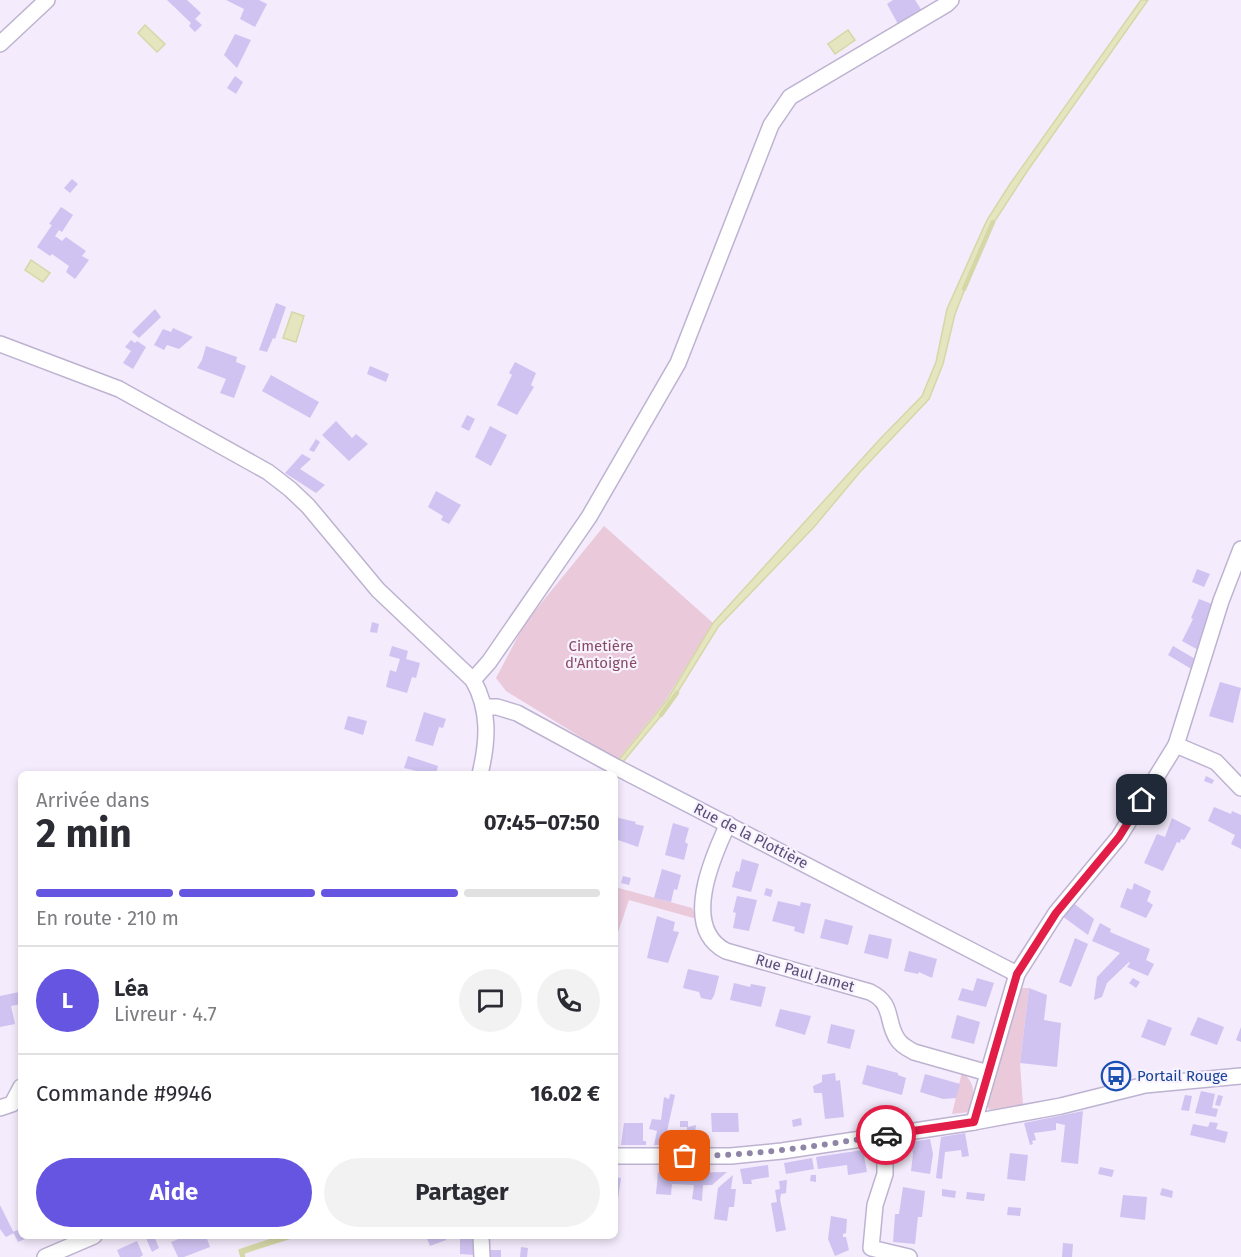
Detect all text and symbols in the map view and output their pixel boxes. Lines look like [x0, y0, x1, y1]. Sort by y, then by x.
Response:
park label: Cimetière d'Antoigné [565, 637, 637, 672]
pin [1116, 774, 1167, 825]
icon: home [1125, 783, 1158, 816]
text: Arrivée dans [36, 788, 149, 812]
street label: Rue de la Plottière [691, 799, 811, 873]
text: 07:45–07:50 [484, 809, 600, 836]
text: 2 min [36, 811, 132, 857]
text: En route · 210 m [36, 906, 179, 930]
street label: Rue Paul Jamet [753, 950, 857, 996]
button: chat [459, 969, 522, 1032]
button: phone [537, 969, 600, 1032]
text: Léa [114, 975, 149, 1002]
text: L [62, 987, 73, 1014]
text: Livreur · 4.7 [114, 1002, 217, 1026]
bus stop icon: Portail Rouge [1100, 1060, 1132, 1092]
place label: Portail Rouge [1137, 1067, 1228, 1085]
text: Commande #9946 [36, 1080, 212, 1107]
text: 16.02 € [530, 1080, 600, 1107]
courier [856, 1105, 916, 1165]
icon: car [870, 1119, 903, 1152]
pin [659, 1130, 710, 1181]
icon: bag [668, 1139, 701, 1172]
button: Aide [36, 1158, 312, 1227]
button: Partager [324, 1158, 600, 1227]

